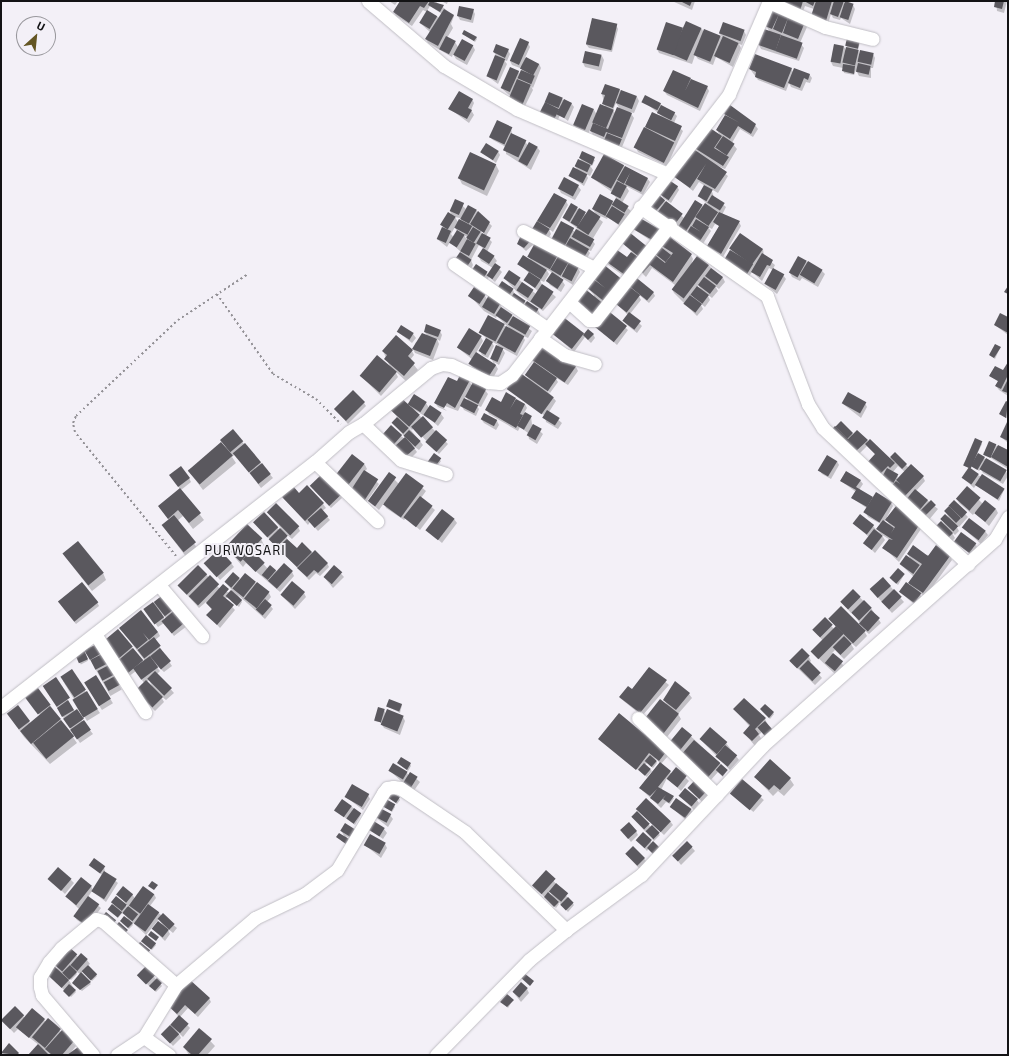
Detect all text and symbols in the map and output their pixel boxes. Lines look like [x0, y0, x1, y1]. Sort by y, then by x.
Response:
north arrow [16, 16, 56, 56]
text: U [35, 18, 48, 33]
district label: PURWOSARI [204, 542, 286, 558]

